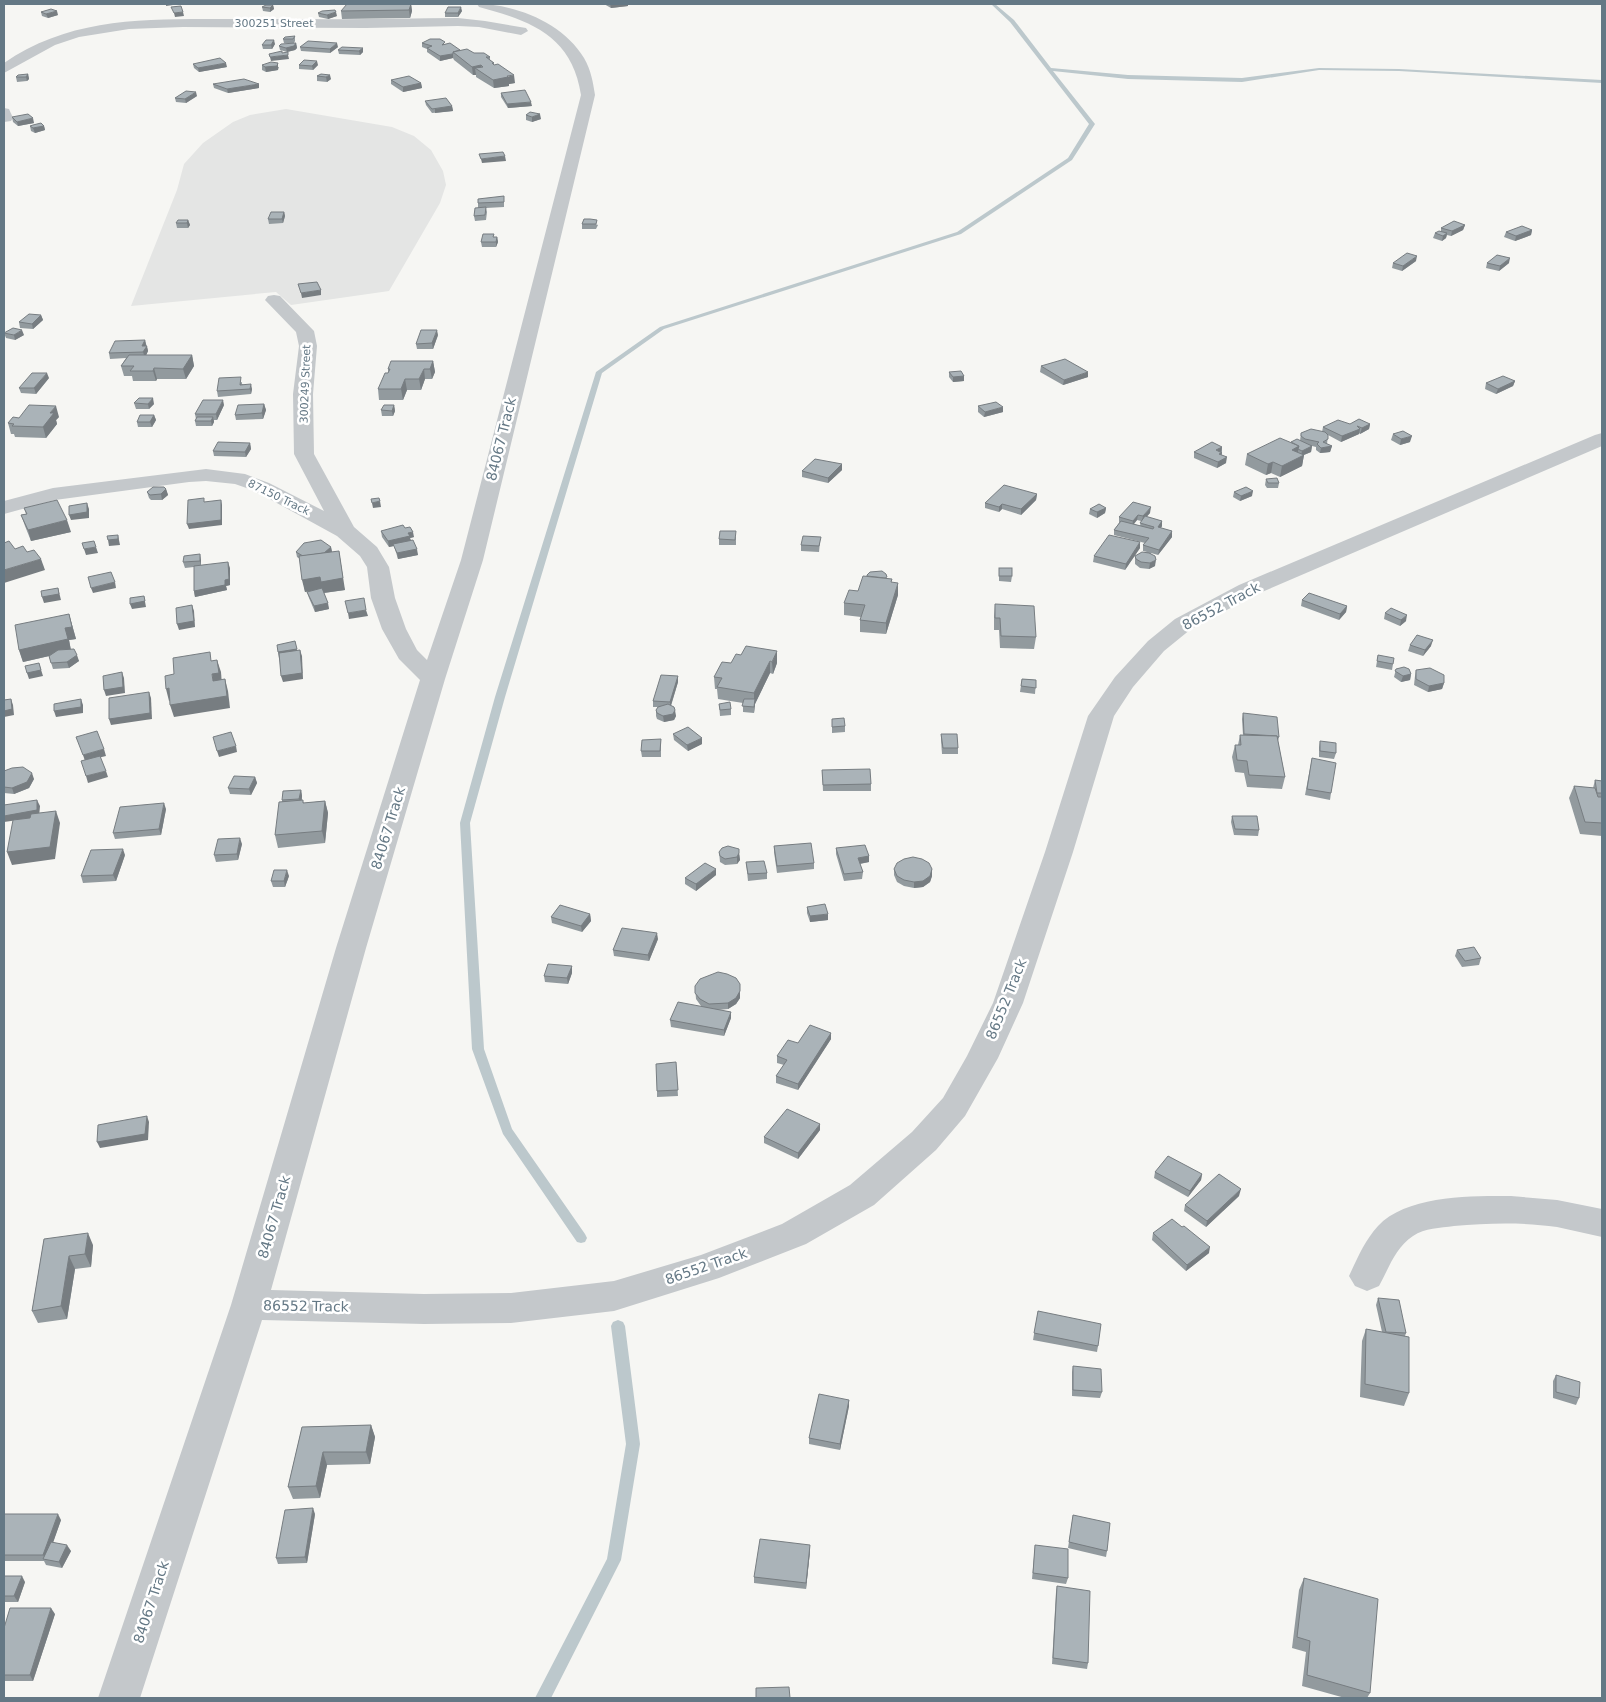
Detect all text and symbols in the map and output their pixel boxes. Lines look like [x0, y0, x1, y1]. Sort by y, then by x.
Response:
street label: 300251 Street [235, 17, 314, 30]
street label: 300249 Street [298, 344, 313, 424]
street label: 84067 Track [483, 395, 519, 482]
street label: 87150 Track [246, 477, 312, 518]
street label: 86552 Track [1179, 578, 1263, 633]
street label: 84067 Track [368, 784, 408, 871]
street label: 86552 Track [983, 955, 1030, 1042]
street label: 84067 Track [255, 1173, 294, 1260]
street label: 86552 Track [663, 1244, 750, 1288]
street label: 86552 Track [263, 1297, 350, 1315]
street label: 84067 Track [130, 1558, 172, 1645]

